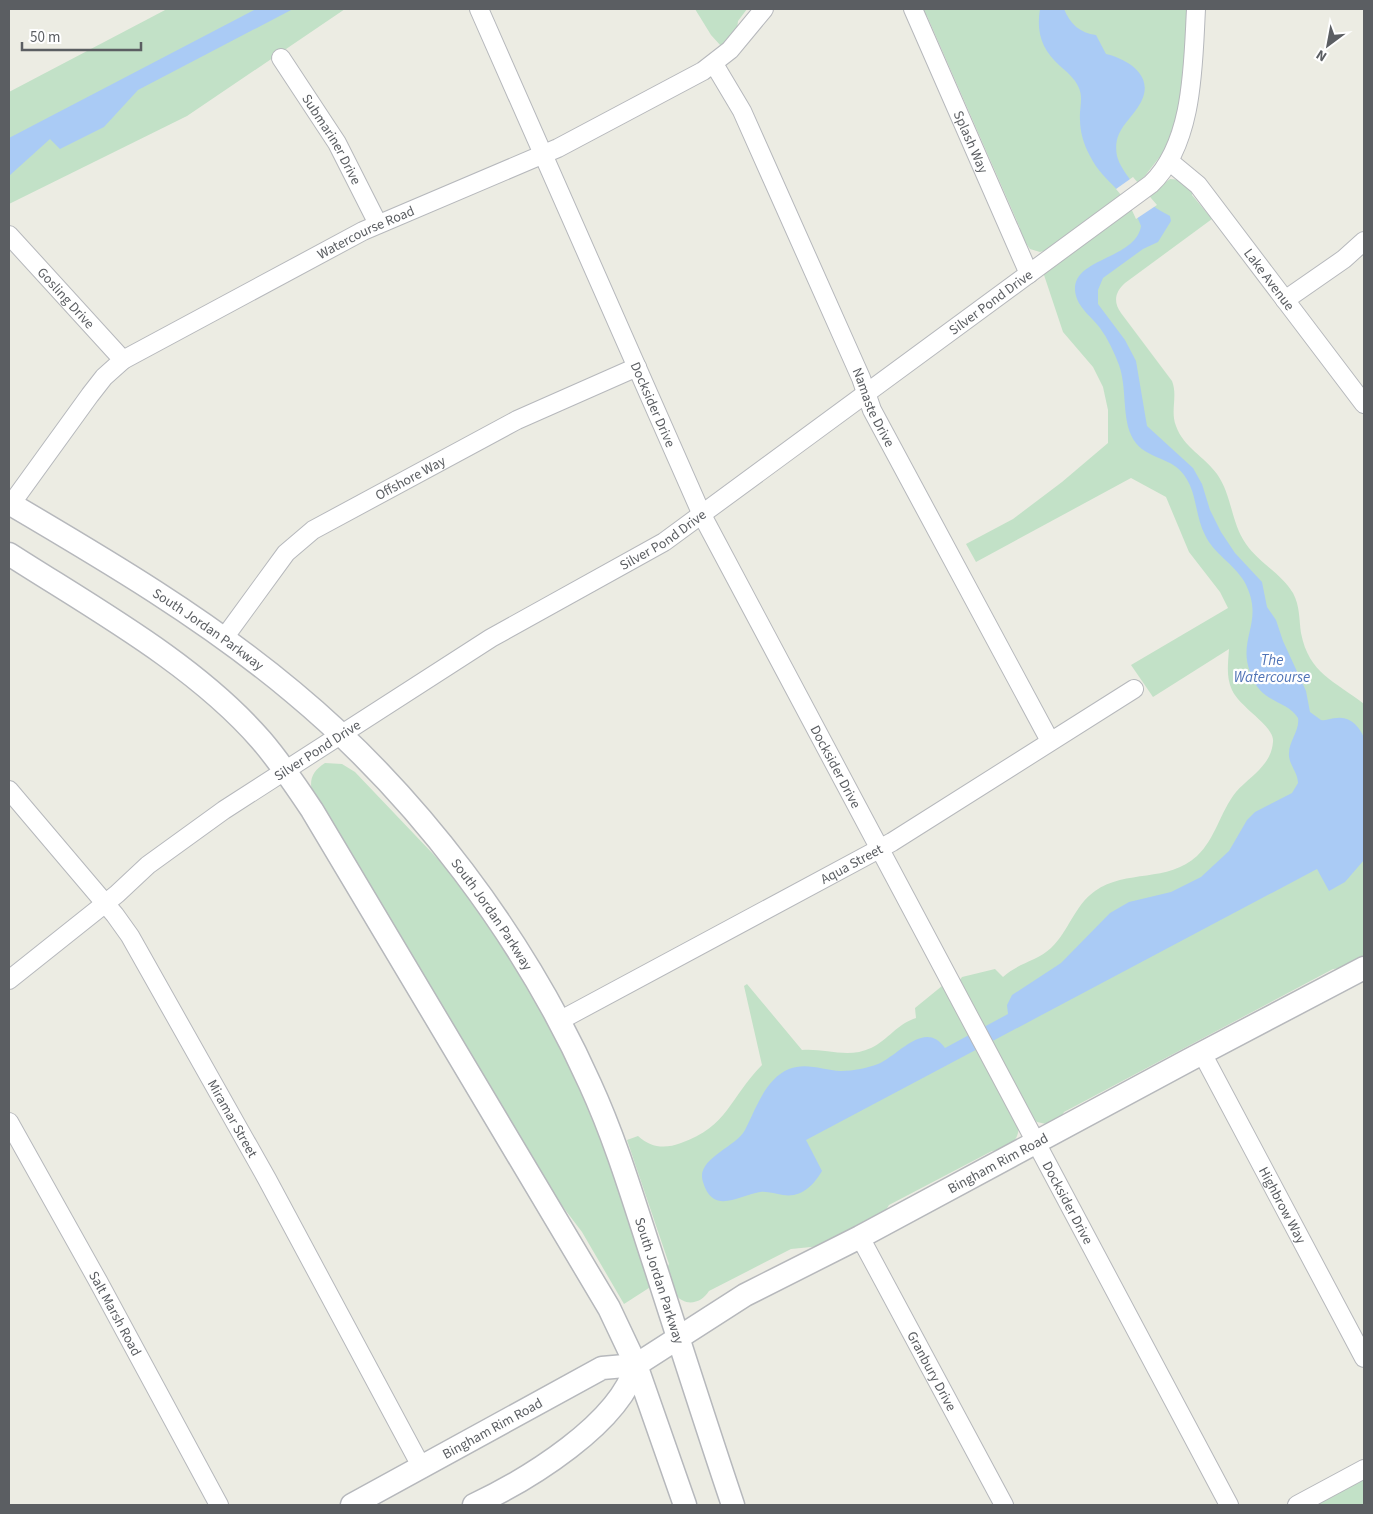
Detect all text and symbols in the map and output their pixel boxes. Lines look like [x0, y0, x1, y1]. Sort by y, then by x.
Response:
scale bar [22, 20, 141, 52]
north arrow [1303, 20, 1353, 70]
text: 50 m [30, 27, 60, 48]
text: N [1312, 44, 1331, 66]
street label: Submariner Drive [296, 90, 366, 189]
street label: Splash Way [948, 108, 993, 177]
street label: Watercourse Road [314, 201, 418, 265]
street label: Lake Avenue [1239, 245, 1299, 315]
street label: Gosling Drive [32, 263, 99, 334]
street label: Silver Pond Drive [945, 265, 1037, 340]
street label: Docksider Drive [625, 359, 680, 451]
street label: Namaste Drive [847, 365, 899, 451]
street label: Offshore Way [372, 451, 450, 506]
street label: Silver Pond Drive [616, 505, 711, 576]
street label: South Jordan Parkway [148, 584, 268, 676]
water label: The Watercourse [1234, 650, 1310, 688]
street label: Silver Pond Drive [270, 716, 365, 786]
street label: Docksider Drive [805, 722, 865, 812]
street label: Aqua Street [817, 840, 887, 890]
street label: South Jordan Parkway [446, 855, 537, 975]
street label: Miramar Street [202, 1076, 262, 1162]
street label: Bingham Rim Road [944, 1129, 1052, 1199]
street label: Docksider Drive [1037, 1158, 1098, 1248]
street label: Highbrow Way [1253, 1163, 1311, 1248]
street label: South Jordan Parkway [629, 1215, 689, 1347]
street label: Salt Marsh Road [83, 1268, 146, 1360]
street label: Granbury Drive [901, 1328, 961, 1415]
street label: Bingham Rim Road [439, 1393, 546, 1465]

